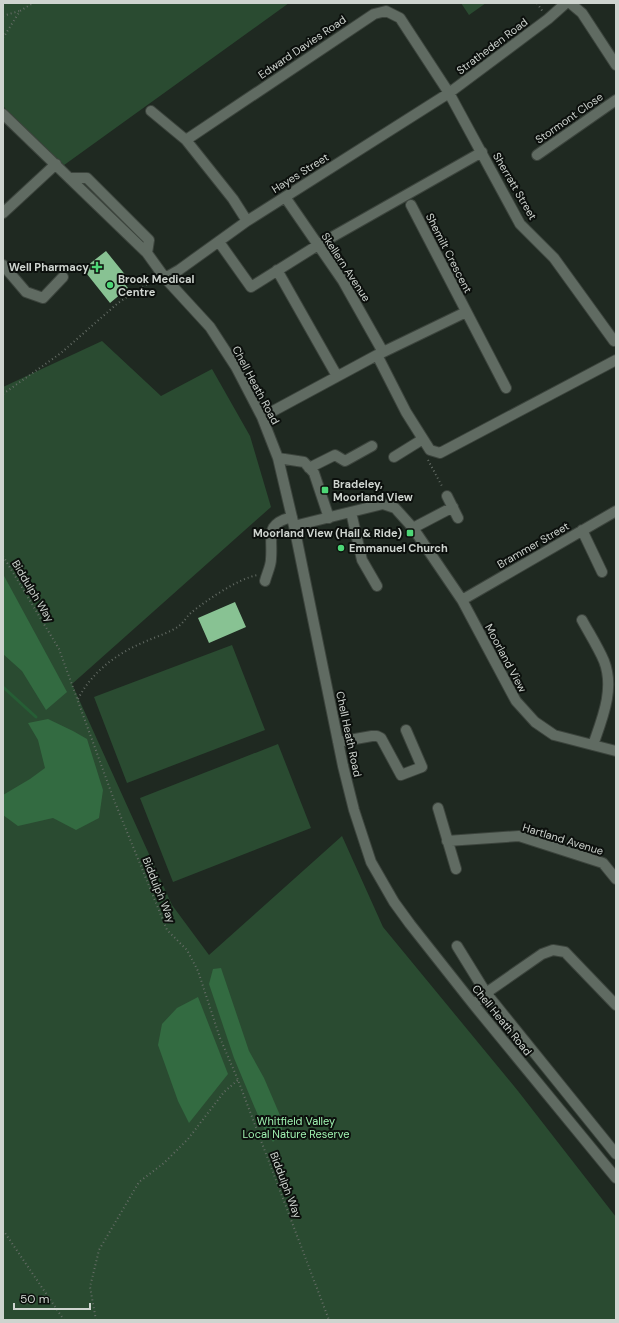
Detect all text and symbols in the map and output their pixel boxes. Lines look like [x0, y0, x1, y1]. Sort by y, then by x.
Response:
street label: Edward Davies Road [255, 12, 349, 82]
street label: Stratheden Road [454, 15, 530, 77]
street label: Stormont Close [532, 89, 606, 147]
street label: Hayes Street [269, 150, 331, 196]
street label: Sherratt Street [490, 150, 540, 222]
street label: Shemilt Crescent [423, 211, 475, 295]
street label: Skellern Avenue [318, 230, 374, 304]
place label: Well Pharmacy [9, 260, 89, 274]
marker: Well Pharmacy [92, 262, 102, 272]
place label: Brook Medical Centre [118, 272, 195, 299]
marker: Brook Medical Centre [105, 280, 115, 290]
street label: Chell Heath Road [229, 343, 283, 427]
place label: Bradeley, Moorland View [333, 477, 413, 504]
marker: Bradeley, Moorland View [320, 485, 330, 495]
street label: Brammer Street [495, 519, 571, 571]
place label: Moorland View (Hail & Ride) [253, 526, 402, 540]
marker: Moorland View (Hail & Ride) [405, 528, 415, 538]
place label: Emmanuel Church [349, 541, 448, 555]
marker: Emmanuel Church [336, 543, 346, 553]
street label: Biddulph Way [9, 557, 57, 625]
street label: Moorland View [482, 621, 530, 695]
street label: Chell Heath Road [333, 690, 365, 778]
street label: Hartland Avenue [521, 820, 605, 858]
street label: Biddulph Way [139, 855, 179, 925]
street label: Chell Heath Road [469, 982, 535, 1058]
park label: Whitfield Valley Local Nature Reserve [243, 1114, 349, 1141]
street label: Biddulph Way [267, 1150, 305, 1220]
scale bar [14, 1285, 90, 1311]
text: 50 m [20, 1291, 49, 1307]

